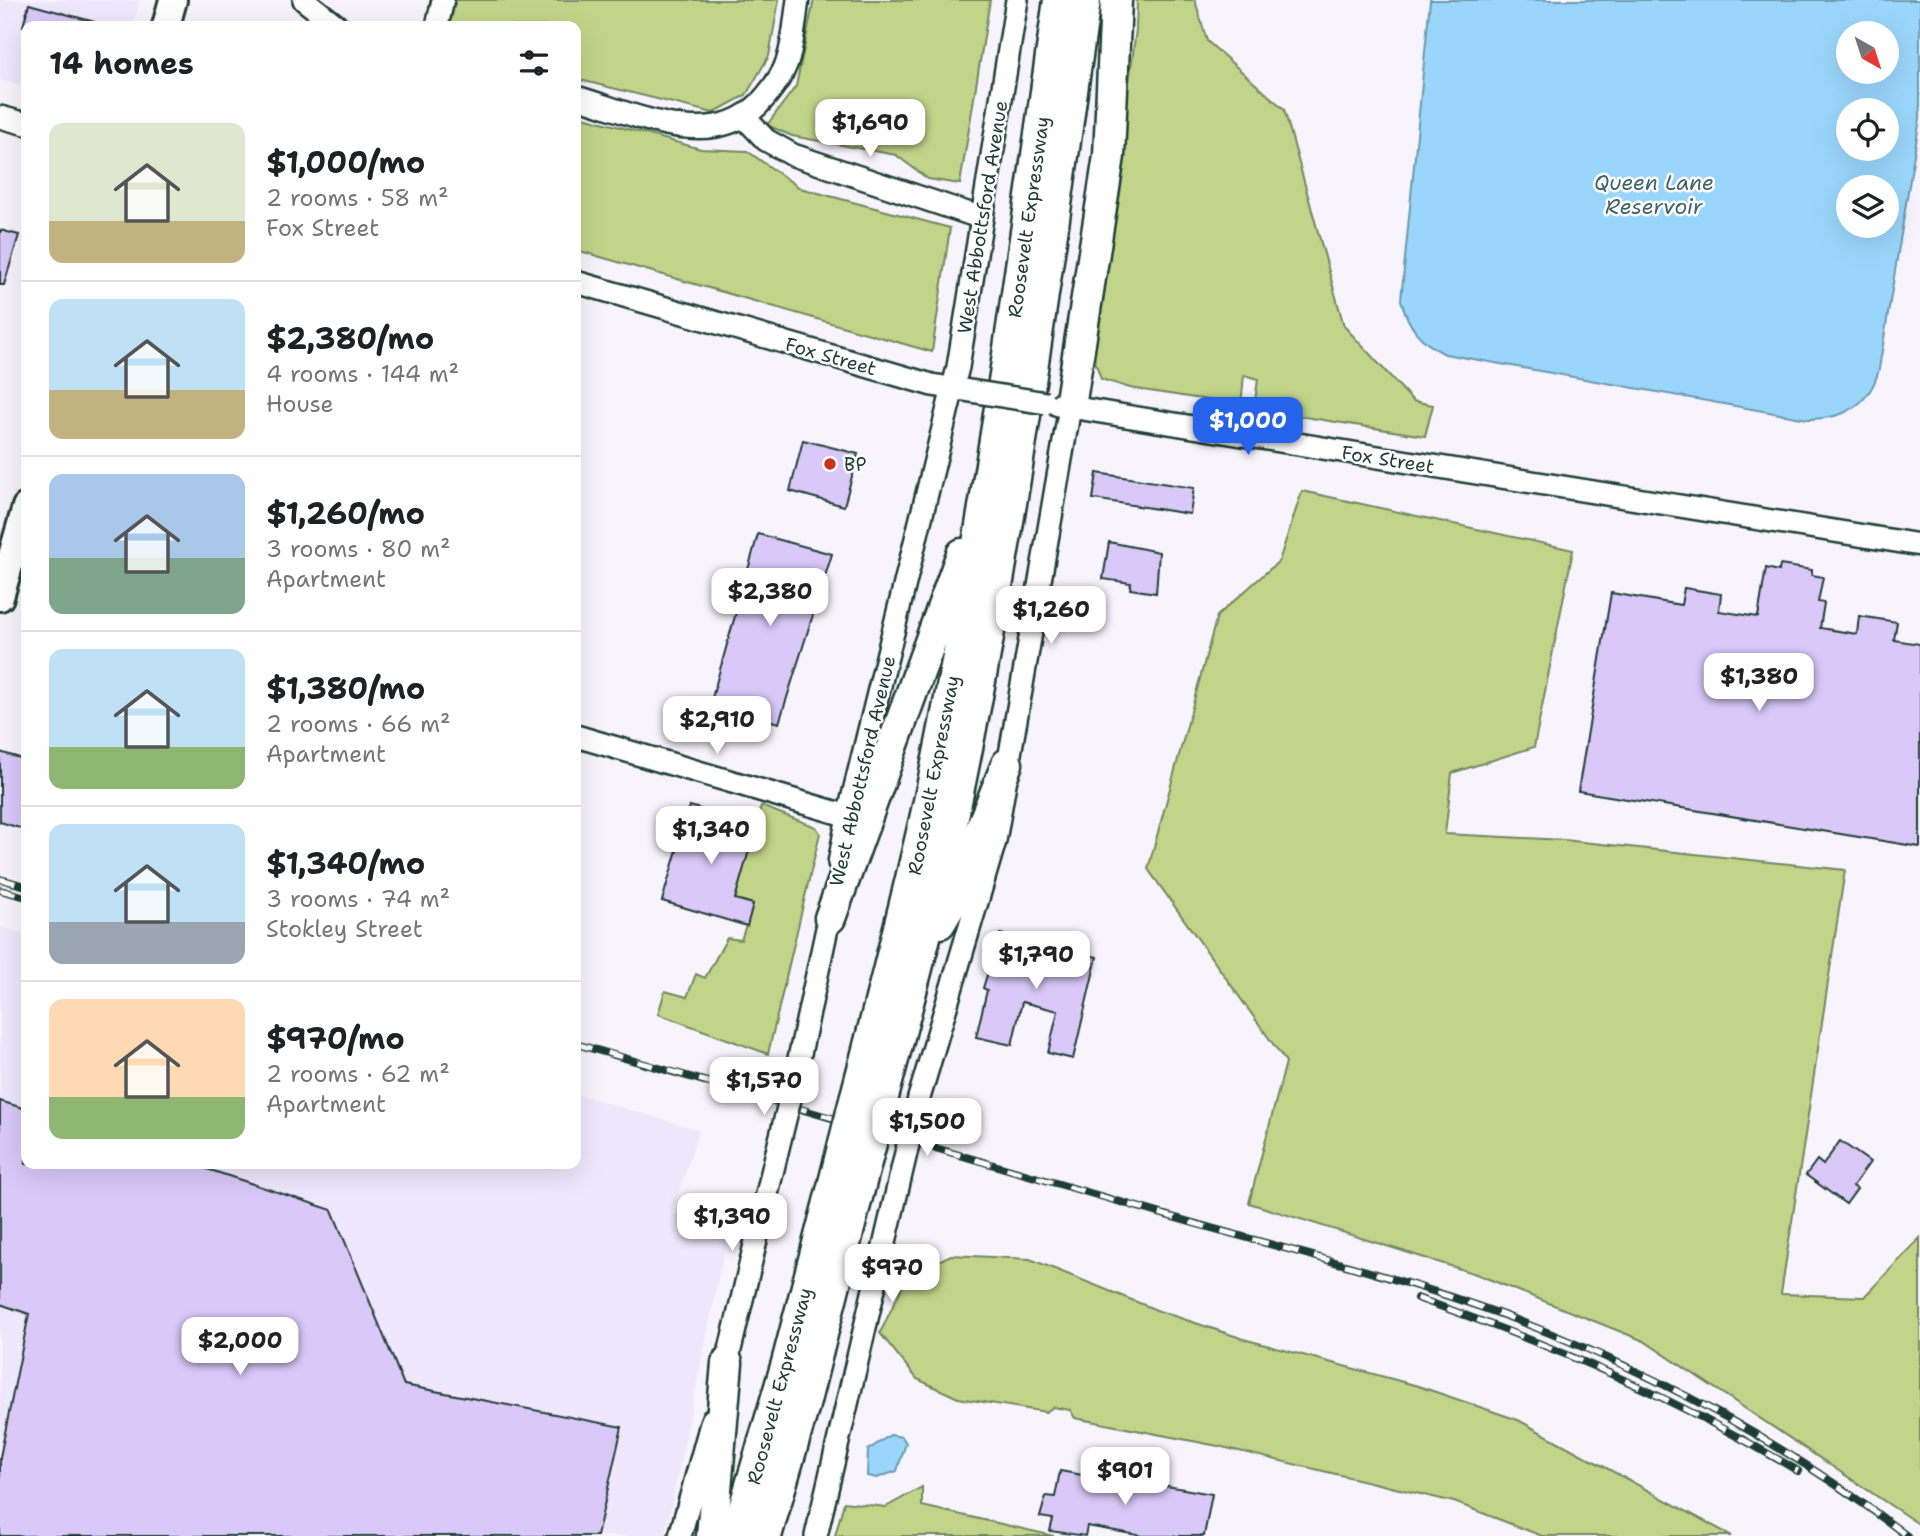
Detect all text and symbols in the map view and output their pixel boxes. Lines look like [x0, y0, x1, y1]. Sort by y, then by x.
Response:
north arrow [1836, 21, 1899, 84]
map controls [1836, 21, 1899, 238]
text: 14 homes [49, 43, 194, 84]
icon: filters [515, 44, 553, 82]
button: locate [1836, 98, 1899, 161]
street label: West Abbottsford Avenue [952, 99, 1013, 336]
pin: $1,690 [813, 100, 927, 159]
text: $1,690 [831, 107, 909, 137]
street label: Roosevelt Expressway [1002, 115, 1055, 319]
text: $1,000/mo [266, 142, 425, 183]
icon: home [105, 151, 189, 235]
water label: Queen Lane Reservoir [1594, 169, 1714, 221]
button: layers [1836, 175, 1899, 238]
text: 2 rooms · 58 m² [266, 183, 449, 213]
text: Fox Street [266, 213, 379, 243]
text: $2,380/mo [266, 318, 434, 359]
icon: home [105, 327, 189, 411]
street label: Fox Street [782, 332, 879, 381]
text: 4 rooms · 144 m² [266, 359, 459, 389]
text: House [266, 389, 334, 419]
pin: $1,000 [1191, 398, 1305, 457]
text: $1,000 [1209, 405, 1287, 435]
street label: Fox Street [1340, 440, 1436, 479]
place label: BP [844, 452, 867, 477]
marker: BP [822, 456, 838, 472]
text: $1,260/mo [266, 493, 425, 534]
icon: home [105, 502, 189, 586]
text: 3 rooms · 80 m² [266, 534, 451, 564]
text: Apartment [266, 564, 386, 594]
pin: $2,380 [713, 568, 827, 628]
text: $2,380 [727, 576, 813, 606]
pin: $1,260 [994, 586, 1108, 646]
text: $1,260 [1012, 594, 1090, 624]
street label: West Abbottsford Avenue [824, 653, 901, 889]
pin: $1,380 [1702, 654, 1816, 713]
text: $1,380 [1720, 661, 1798, 691]
text: $1,380/mo [266, 668, 425, 709]
street label: Roosevelt Expressway [902, 673, 965, 877]
icon: home [105, 677, 189, 761]
pin: $2,910 [660, 696, 774, 756]
text: $2,910 [679, 704, 755, 734]
text: 2 rooms · 66 m² [266, 709, 451, 739]
text: Apartment [266, 739, 386, 769]
pin: $1,340 [654, 806, 768, 866]
text: $1,340 [672, 814, 750, 844]
text: $1,340/mo [266, 843, 425, 884]
icon: home [105, 852, 189, 936]
text: 3 rooms · 74 m² [266, 884, 450, 914]
text: Stokley Street [266, 914, 423, 944]
pin: $1,790 [979, 932, 1093, 991]
text: $1,790 [998, 939, 1074, 969]
text: $970/mo [266, 1018, 405, 1059]
icon: home [105, 1027, 189, 1111]
pin: $1,570 [707, 1058, 821, 1117]
text: 2 rooms · 62 m² [266, 1059, 450, 1089]
text: $1,570 [726, 1065, 802, 1095]
text: Apartment [266, 1089, 386, 1119]
pin: $1,500 [870, 1098, 984, 1158]
text: $1,500 [888, 1106, 966, 1136]
pin: $1,390 [675, 1194, 789, 1253]
text: $1,390 [693, 1201, 771, 1231]
pin: $970 [851, 1244, 933, 1304]
text: $970 [861, 1252, 923, 1282]
street label: Roosevelt Expressway [741, 1285, 818, 1487]
pin: $2,000 [183, 1318, 297, 1377]
text: $2,000 [197, 1325, 283, 1355]
pin: $901 [1084, 1448, 1166, 1507]
text: $901 [1097, 1455, 1153, 1485]

